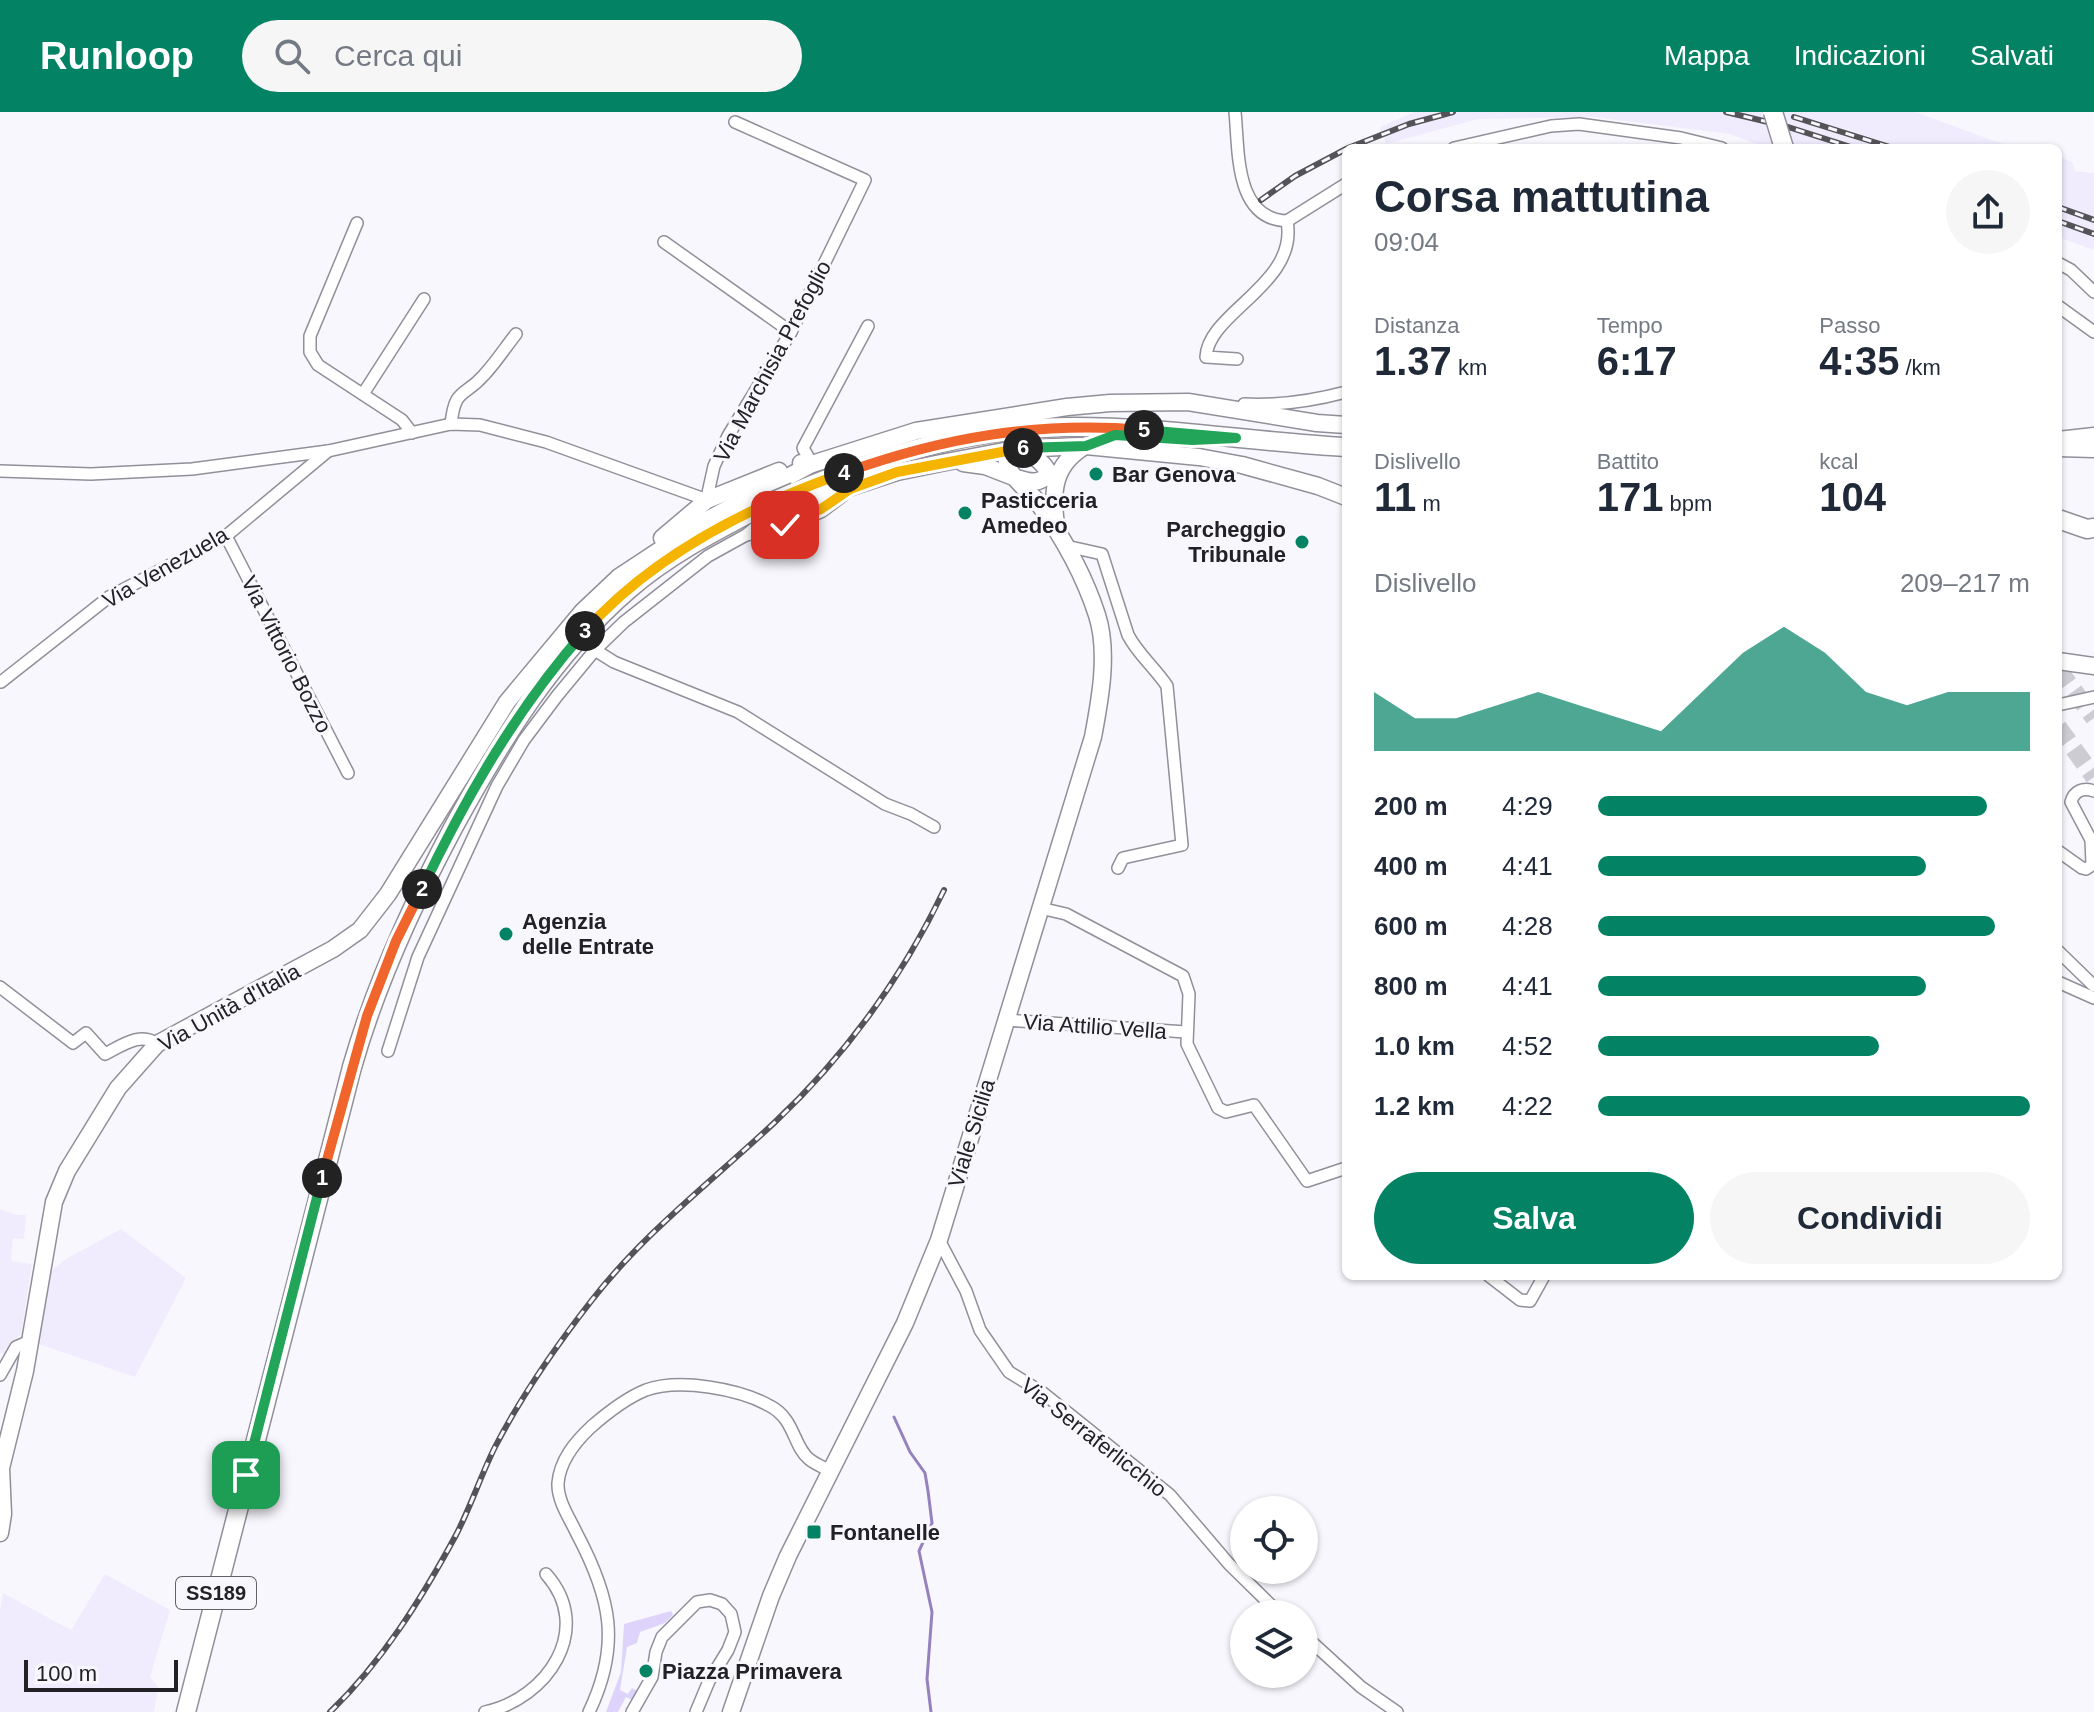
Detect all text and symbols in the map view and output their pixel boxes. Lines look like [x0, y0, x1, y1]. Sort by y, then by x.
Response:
search box [242, 20, 802, 92]
icon: search [270, 34, 314, 78]
text: Runloop [40, 35, 194, 77]
text: Cerca qui [334, 39, 462, 72]
text: Mappa [1664, 40, 1750, 71]
text: Indicazioni [1794, 40, 1926, 71]
text: Salvati [1970, 40, 2054, 71]
button: share [1946, 170, 2030, 254]
text: Corsa mattutina [1374, 172, 1709, 221]
text: 09:04 [1374, 227, 1439, 257]
street label: Via Marchisia Prefoglio [709, 256, 836, 466]
text: Distanza [1374, 313, 1460, 338]
text: Tempo [1597, 313, 1663, 338]
text: Passo [1819, 313, 1880, 338]
text: 1.37 [1374, 339, 1452, 383]
text: 6:17 [1597, 339, 1677, 383]
text: 4:35 [1819, 339, 1899, 383]
text: km [1452, 355, 1487, 380]
text: /km [1899, 355, 1941, 380]
pin: 5 [1124, 410, 1164, 450]
text: 5 [1138, 417, 1150, 442]
pin: 6 [1003, 428, 1043, 468]
text: 6 [1017, 435, 1029, 460]
text: Dislivello [1374, 449, 1461, 474]
text: Battito [1597, 449, 1659, 474]
text: kcal [1819, 449, 1858, 474]
pin: 4 [824, 453, 864, 493]
text: 4 [838, 460, 850, 485]
place label: Bar Genova [1112, 462, 1236, 487]
marker: Bar Genova [1087, 465, 1105, 483]
text: 11 [1374, 475, 1416, 519]
text: 171 [1597, 475, 1663, 519]
text: 104 [1819, 475, 1886, 519]
place label: Pasticceria Amedeo [981, 488, 1098, 538]
pin [751, 491, 819, 559]
text: m [1416, 491, 1441, 516]
text: bpm [1663, 491, 1712, 516]
icon: check [763, 503, 807, 547]
marker: Pasticceria Amedeo [956, 504, 974, 522]
place label: Parcheggio Tribunale [1166, 517, 1286, 567]
street label: Via Venezuela [98, 521, 233, 613]
marker: Parcheggio Tribunale [1293, 533, 1311, 551]
text: Dislivello [1374, 568, 1477, 598]
text: 209–217 m [1900, 568, 2030, 598]
street label: Via Vittorio Bozzo [236, 572, 337, 737]
pin: 3 [565, 611, 605, 651]
text: 3 [579, 618, 591, 643]
text: 200 m [1374, 791, 1448, 821]
text: 4:29 [1502, 791, 1553, 821]
text: 400 m [1374, 851, 1448, 881]
text: 4:41 [1502, 851, 1553, 881]
pin: 2 [402, 869, 442, 909]
text: 2 [416, 876, 428, 901]
place label: Agenzia delle Entrate [522, 909, 654, 959]
text: 600 m [1374, 911, 1448, 941]
text: 4:28 [1502, 911, 1553, 941]
marker: Agenzia delle Entrate [497, 925, 515, 943]
street label: Via Unità d'Italia [154, 958, 305, 1057]
text: 800 m [1374, 971, 1448, 1001]
text: 4:41 [1502, 971, 1553, 1001]
street label: Via Attilio Vella [1022, 1009, 1168, 1044]
text: 1.0 km [1374, 1031, 1455, 1061]
text: 4:52 [1502, 1031, 1553, 1061]
street label: Viale Sicilia [943, 1075, 1000, 1190]
text: 1.2 km [1374, 1091, 1455, 1121]
text: 4:22 [1502, 1091, 1553, 1121]
pin: 1 [302, 1158, 342, 1198]
text: 1 [316, 1165, 328, 1190]
button: Salva [1374, 1172, 1694, 1264]
button: Condividi [1710, 1172, 2030, 1264]
street label: Via Serraferlicchio [1016, 1373, 1172, 1502]
pin [212, 1441, 280, 1509]
icon: arrive [224, 1453, 268, 1497]
map controls [1230, 1496, 1318, 1688]
button: locate [1230, 1496, 1318, 1584]
place label: Fontanelle [830, 1520, 940, 1545]
marker: Fontanelle [805, 1523, 823, 1541]
road number: SS189 [176, 1577, 256, 1609]
button: layers [1230, 1600, 1318, 1688]
scale bar [24, 1656, 178, 1692]
place label: Piazza Primavera [662, 1659, 843, 1684]
text: 100 m [36, 1661, 97, 1686]
marker: Piazza Primavera [637, 1662, 655, 1680]

